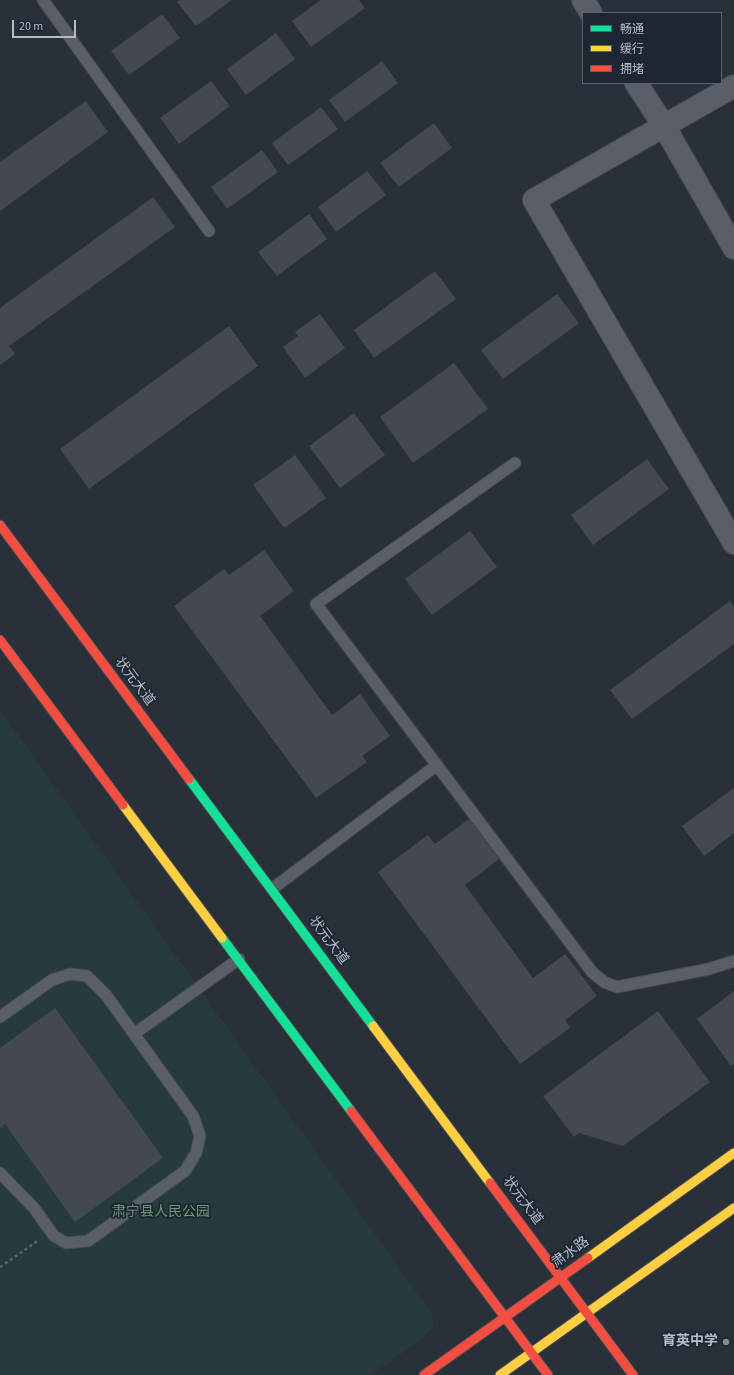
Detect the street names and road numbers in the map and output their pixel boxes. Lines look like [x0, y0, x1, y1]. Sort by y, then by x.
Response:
street label: 状元大道 [110, 655, 158, 709]
street label: 状元大道 [304, 914, 352, 968]
street label: 状元大道 [498, 1174, 546, 1228]
street label: 肃水路 [549, 1234, 593, 1272]

